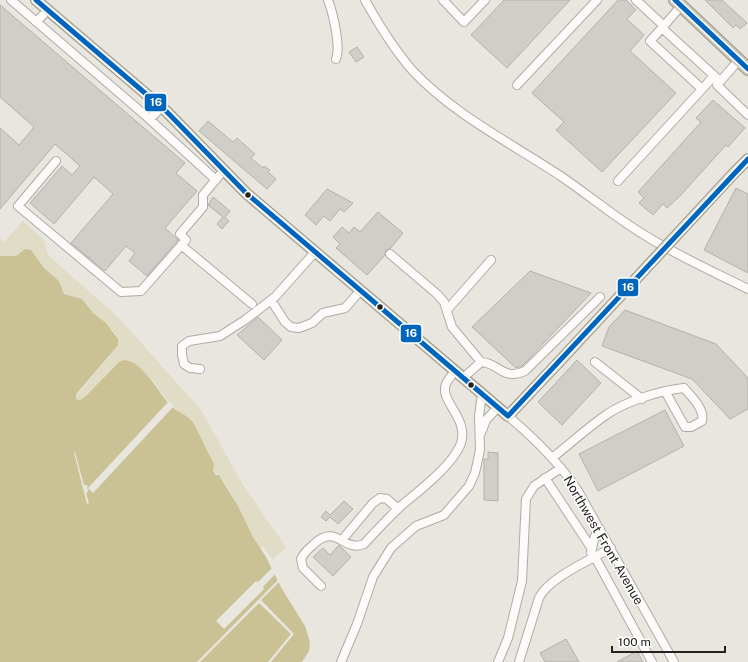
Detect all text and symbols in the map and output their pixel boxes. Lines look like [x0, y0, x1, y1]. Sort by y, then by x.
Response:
line badge: 16 [144, 93, 167, 112]
text: 16 [150, 96, 162, 108]
unlabelled marker [243, 190, 253, 200]
line badge: 16 [617, 278, 639, 297]
text: 16 [622, 281, 634, 293]
unlabelled marker [375, 302, 385, 312]
line badge: 16 [400, 324, 422, 343]
text: 16 [405, 327, 417, 339]
unlabelled marker [466, 380, 476, 390]
street label: Northwest Front Avenue [560, 473, 647, 607]
scale bar [612, 628, 725, 654]
text: 100 m [618, 635, 651, 649]

